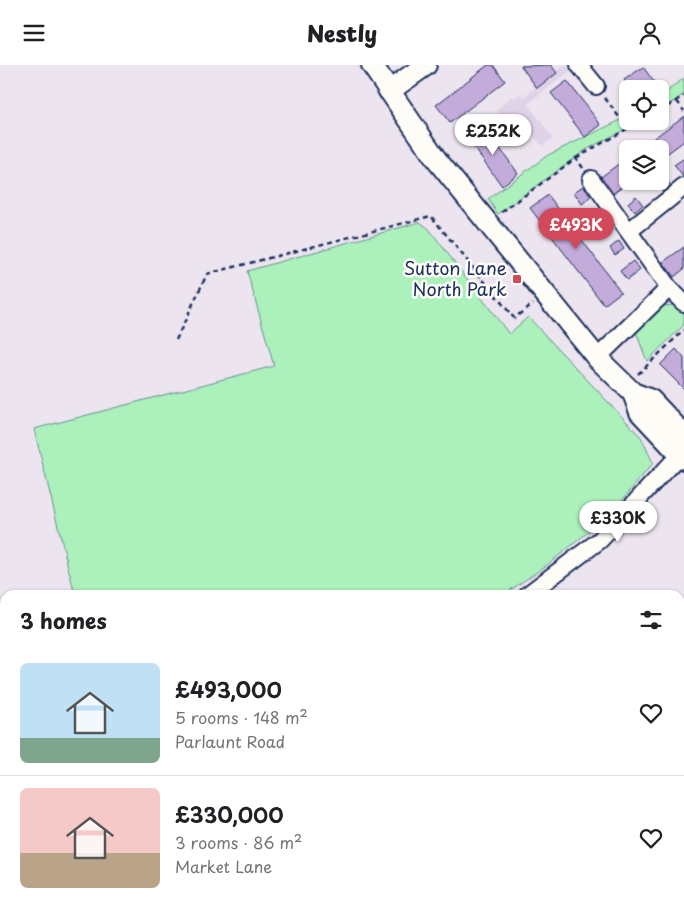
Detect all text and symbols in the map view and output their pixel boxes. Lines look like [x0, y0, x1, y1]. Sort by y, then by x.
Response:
text: Nestly [307, 16, 377, 49]
icon: menu [20, 19, 48, 47]
icon: person [636, 19, 664, 47]
map controls [619, 80, 669, 190]
button: locate [619, 80, 669, 130]
pin: £252K [458, 113, 528, 156]
text: £252K [465, 118, 521, 142]
button: layers [619, 140, 669, 190]
pin: £493K [541, 207, 611, 250]
text: £493K [549, 212, 603, 236]
place label: Sutton Lane North Park [404, 254, 507, 302]
marker: Sutton Lane North Park [511, 273, 523, 285]
pin: £330K [583, 501, 653, 543]
text: £330K [590, 505, 646, 529]
text: 3 homes [20, 604, 107, 636]
icon: filters [637, 606, 665, 634]
text: £493,000 [175, 673, 282, 705]
icon: home [60, 683, 120, 743]
icon: heart [637, 699, 665, 727]
text: 5 rooms · 148 m² [175, 705, 308, 729]
text: Parlaunt Road [175, 729, 285, 753]
text: £330,000 [175, 798, 283, 830]
icon: home [60, 808, 120, 868]
icon: heart [637, 824, 665, 852]
text: 3 rooms · 86 m² [175, 830, 302, 854]
text: Market Lane [175, 854, 272, 878]

